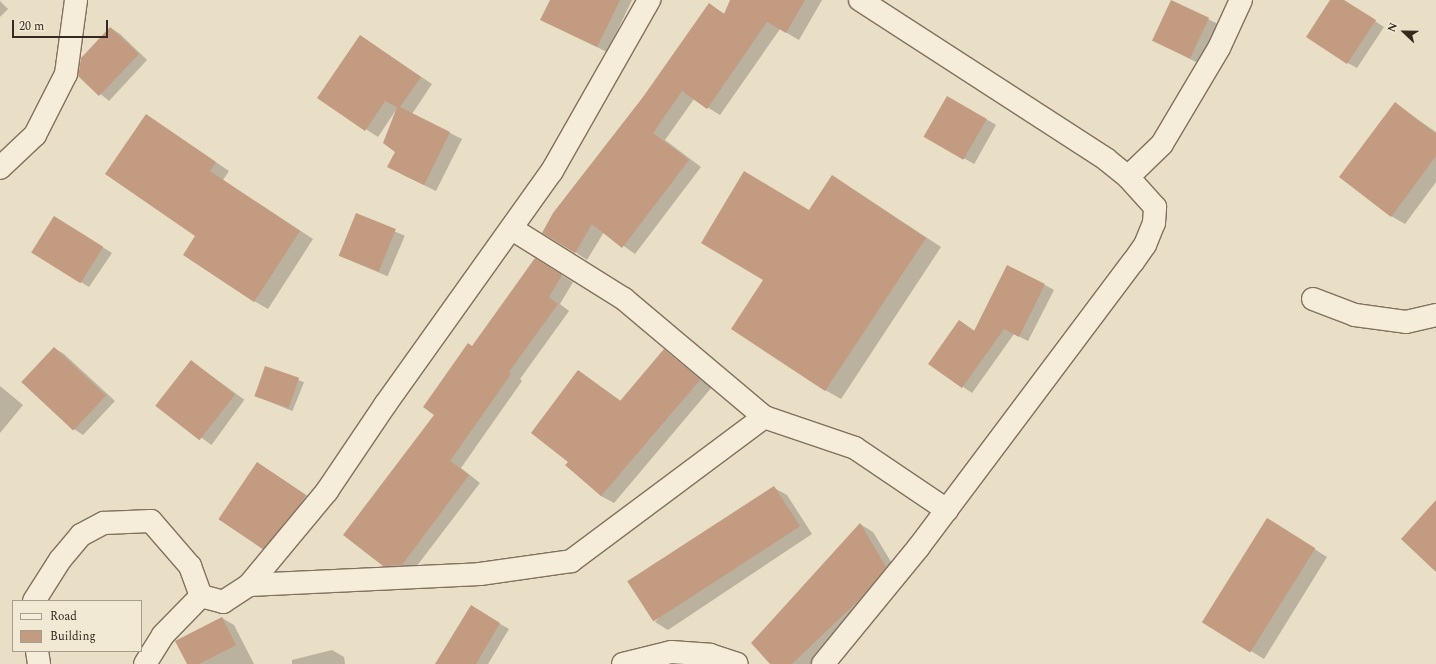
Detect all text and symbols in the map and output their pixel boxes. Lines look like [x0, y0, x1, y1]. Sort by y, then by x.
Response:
scale bar [14, 12, 110, 38]
north arrow [1384, 12, 1424, 52]
text: 20 m [19, 17, 44, 36]
text: N [1383, 20, 1402, 35]
legend [12, 600, 142, 652]
text: Road [50, 607, 77, 626]
text: Building [50, 627, 96, 646]

